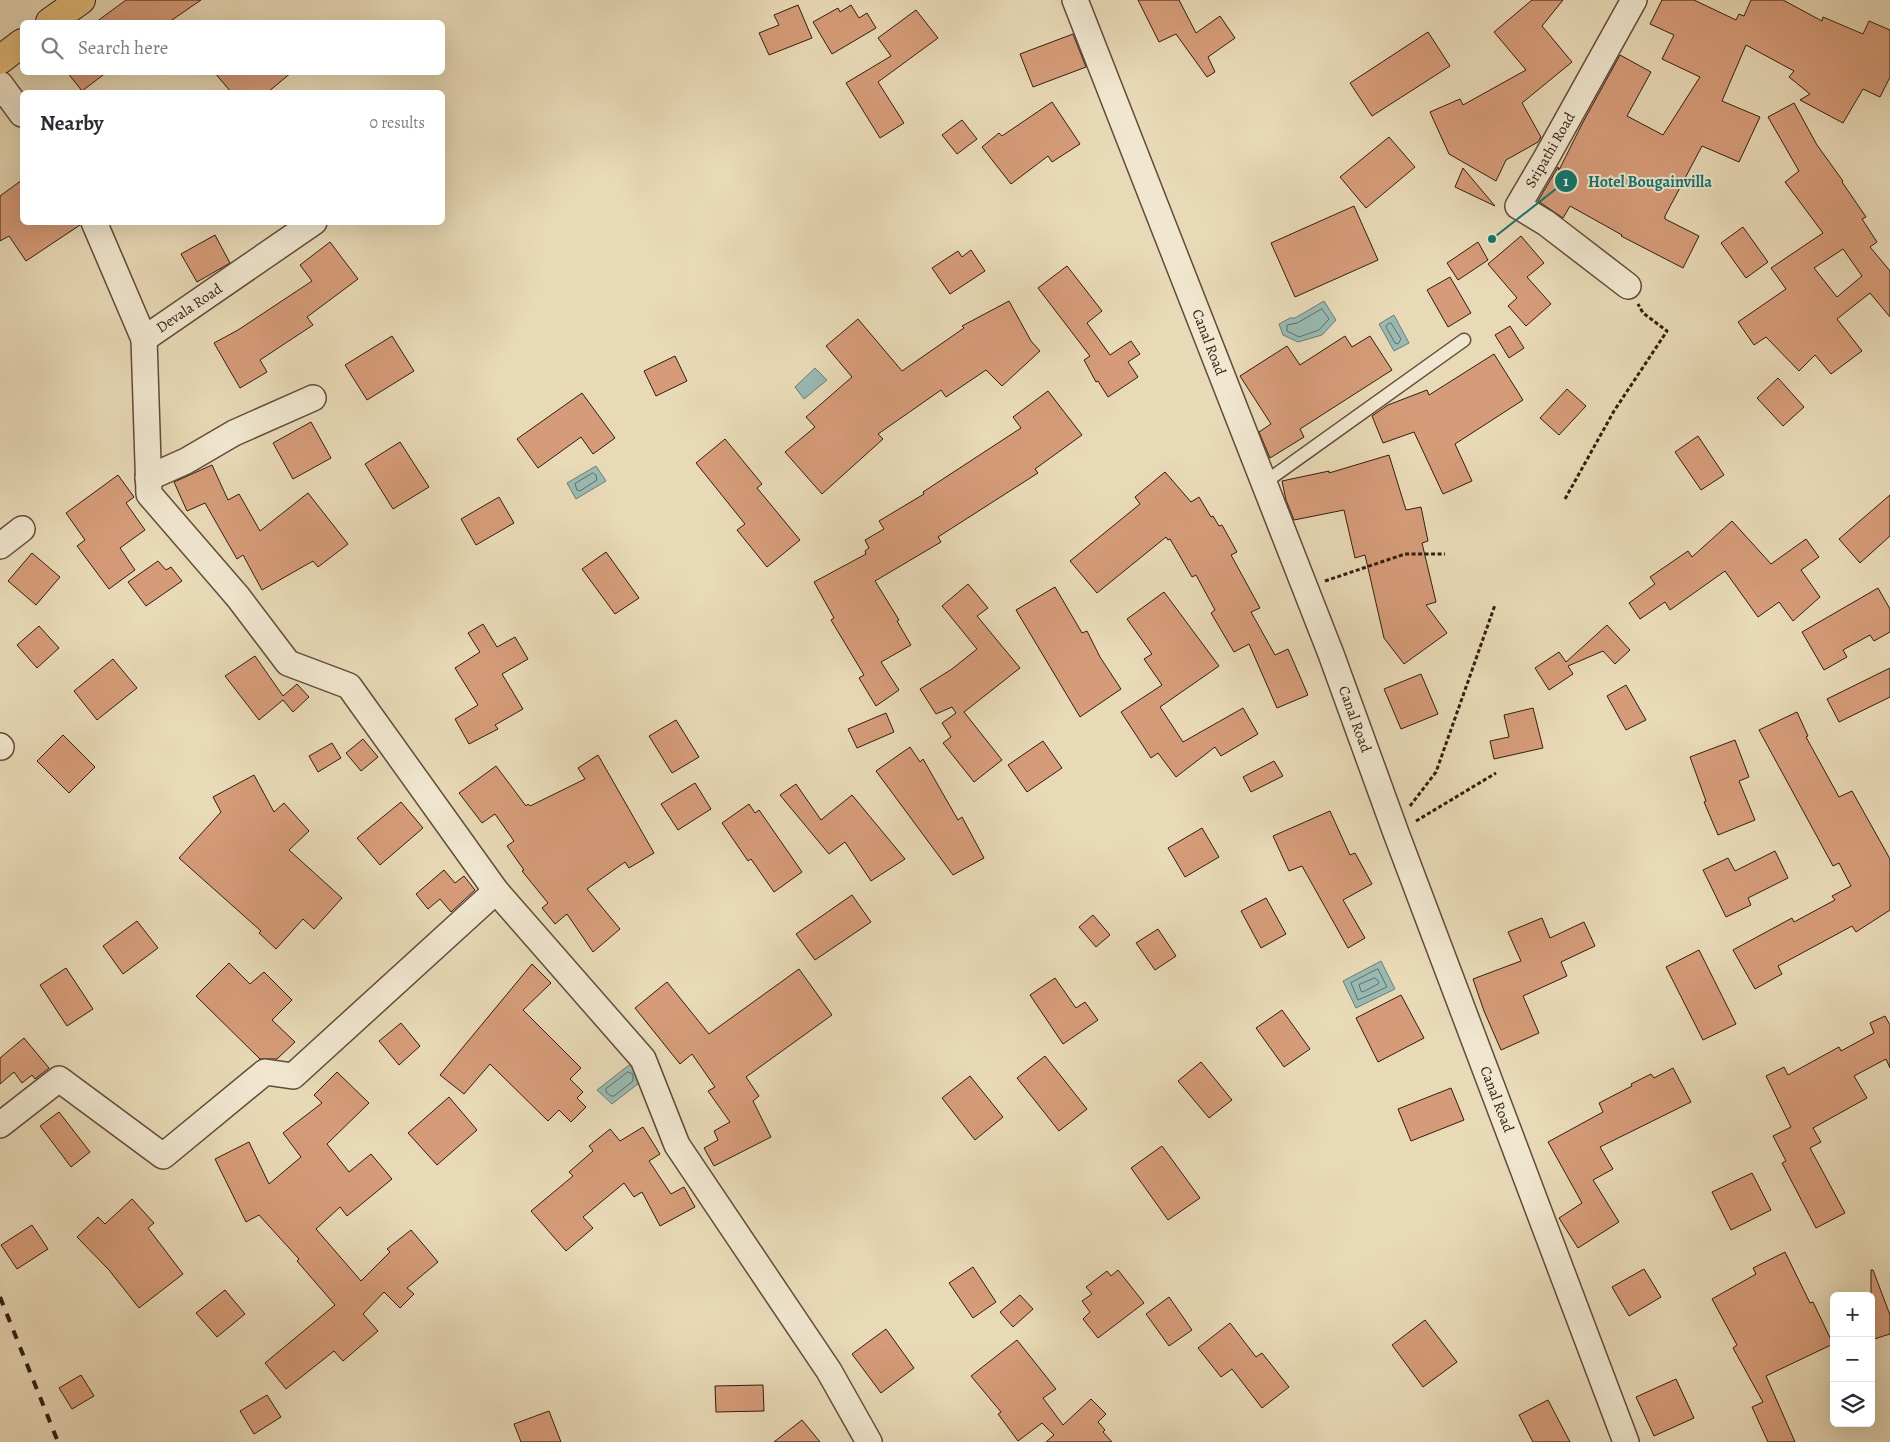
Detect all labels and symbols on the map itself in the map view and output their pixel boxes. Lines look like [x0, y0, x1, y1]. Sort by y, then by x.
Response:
street label: Sripathi Road [1520, 108, 1580, 191]
callout: Hotel Bougainvilla [1554, 166, 1722, 197]
text: 1 [1563, 171, 1569, 191]
text: Hotel Bougainvilla [1588, 171, 1712, 193]
street label: Devala Road [152, 278, 227, 337]
street label: Canal Road [1187, 306, 1231, 379]
street label: Canal Road [1334, 683, 1377, 756]
street label: Canal Road [1475, 1063, 1519, 1136]

